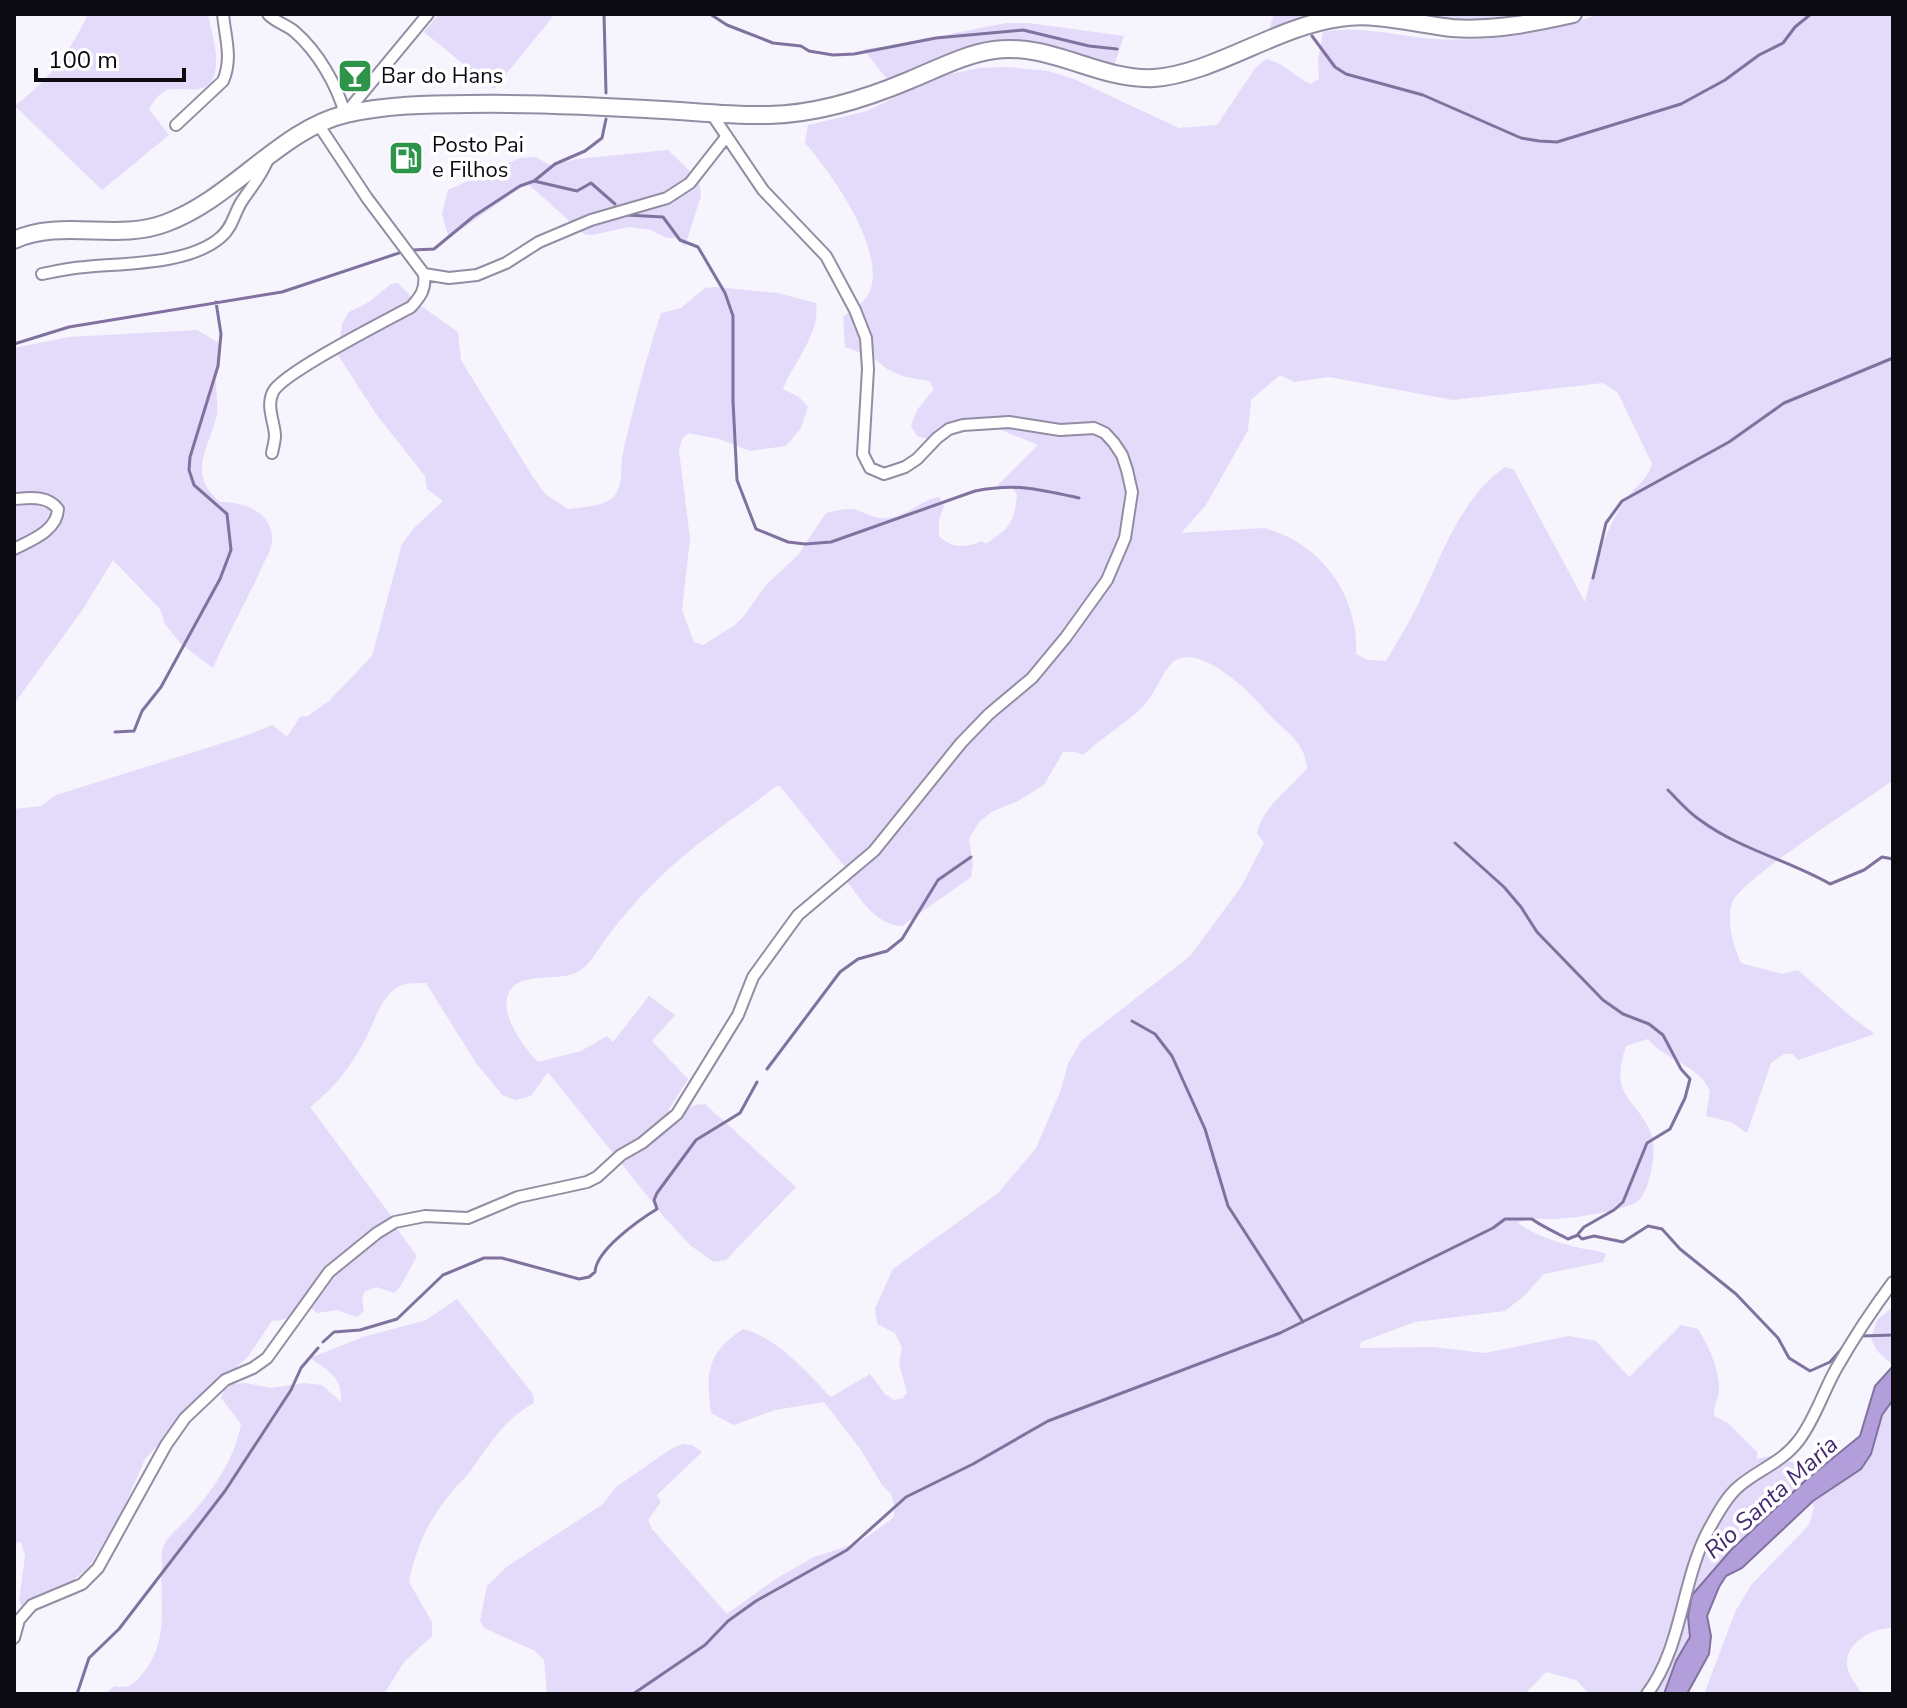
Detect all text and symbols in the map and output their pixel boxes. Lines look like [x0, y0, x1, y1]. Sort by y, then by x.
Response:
scale bar [36, 32, 184, 82]
text: 100 m [48, 44, 118, 76]
bar icon: Bar do Hans [336, 57, 374, 95]
place label: Bar do Hans [381, 61, 503, 91]
place label: Posto Pai e Filhos [432, 130, 524, 185]
fuel station icon: Posto Pai e Filhos [387, 139, 425, 177]
water label: Rio Santa Maria [1697, 1428, 1845, 1566]

